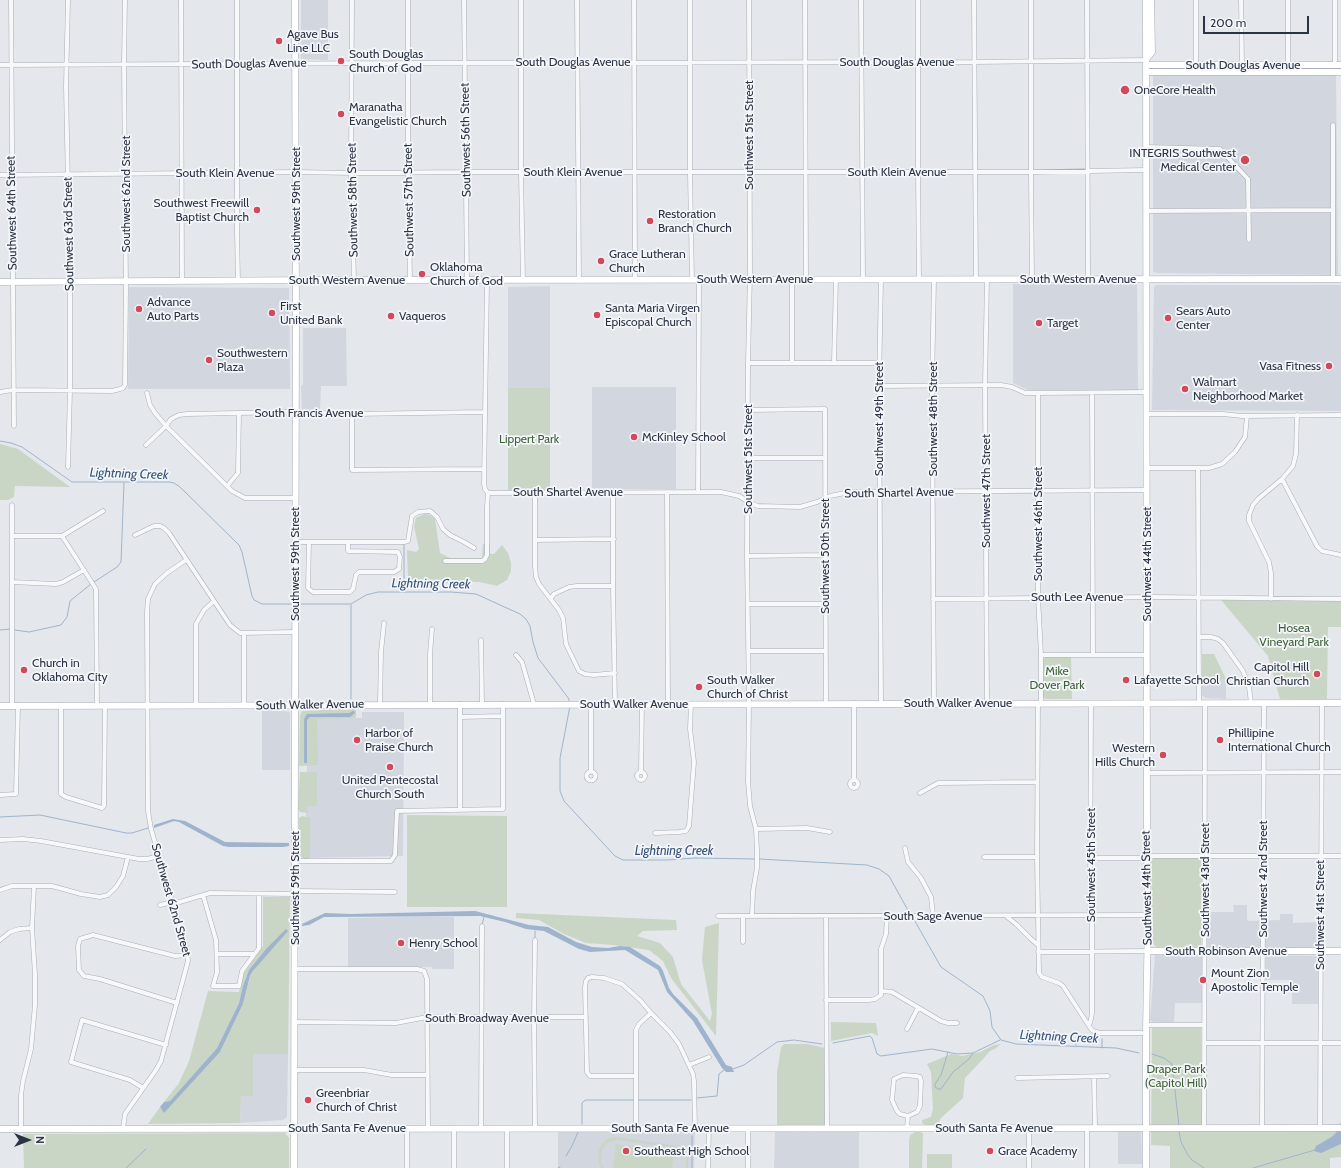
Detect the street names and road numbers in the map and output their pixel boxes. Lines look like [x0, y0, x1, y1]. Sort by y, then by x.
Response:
street label: South Douglas Avenue [516, 55, 630, 69]
street label: South Douglas Avenue [840, 55, 954, 69]
street label: South Douglas Avenue [191, 56, 307, 72]
street label: South Douglas Avenue [1186, 58, 1300, 72]
street label: Southwest 51st Street [742, 80, 756, 190]
street label: Southwest 56th Street [458, 83, 474, 197]
street label: Southwest 62nd Street [119, 136, 133, 252]
street label: Southwest 58th Street [345, 143, 361, 257]
street label: Southwest 57th Street [401, 143, 417, 257]
street label: Southwest 59th Street [289, 147, 303, 261]
street label: Southwest 64th Street [4, 156, 20, 270]
street label: South Klein Avenue [524, 165, 622, 179]
street label: South Klein Avenue [848, 165, 946, 179]
street label: South Klein Avenue [176, 166, 274, 180]
street label: Southwest 63rd Street [61, 177, 77, 291]
street label: South Western Avenue [697, 272, 813, 286]
street label: South Western Avenue [1020, 272, 1136, 286]
street label: South Western Avenue [289, 273, 405, 287]
street label: Southwest 48th Street [926, 361, 940, 477]
street label: Southwest 49th Street [872, 362, 886, 476]
street label: Southwest 51st Street [741, 404, 755, 514]
street label: South Francis Avenue [255, 406, 363, 420]
street label: Southwest 47th Street [979, 434, 993, 548]
street label: Southwest 46th Street [1031, 467, 1045, 581]
street label: South Shartel Avenue [513, 485, 623, 499]
street label: South Shartel Avenue [844, 485, 954, 501]
street label: Southwest 50th Street [818, 498, 832, 614]
street label: Southwest 59th Street [288, 507, 302, 621]
street label: Southwest 44th Street [1140, 507, 1154, 621]
street label: South Lee Avenue [1031, 590, 1123, 604]
street label: South Walker Avenue [904, 696, 1012, 710]
street label: South Walker Avenue [256, 697, 364, 713]
street label: South Walker Avenue [580, 697, 688, 711]
street label: Southwest 45th Street [1084, 808, 1098, 922]
street label: Southwest 42nd Street [1256, 821, 1270, 937]
street label: Southwest 43rd Street [1198, 823, 1212, 937]
street label: Southwest 44th Street [1139, 830, 1155, 946]
street label: Southwest 59th Street [288, 831, 302, 945]
street label: Southwest 62nd Street [148, 842, 194, 958]
street label: Southwest 41st Street [1313, 860, 1327, 970]
street label: South Sage Avenue [884, 909, 982, 923]
street label: South Robinson Avenue [1165, 944, 1287, 958]
street label: South Broadway Avenue [425, 1011, 549, 1025]
street label: South Santa Fe Avenue [288, 1121, 406, 1135]
street label: South Santa Fe Avenue [611, 1121, 729, 1135]
street label: South Santa Fe Avenue [935, 1121, 1053, 1135]

